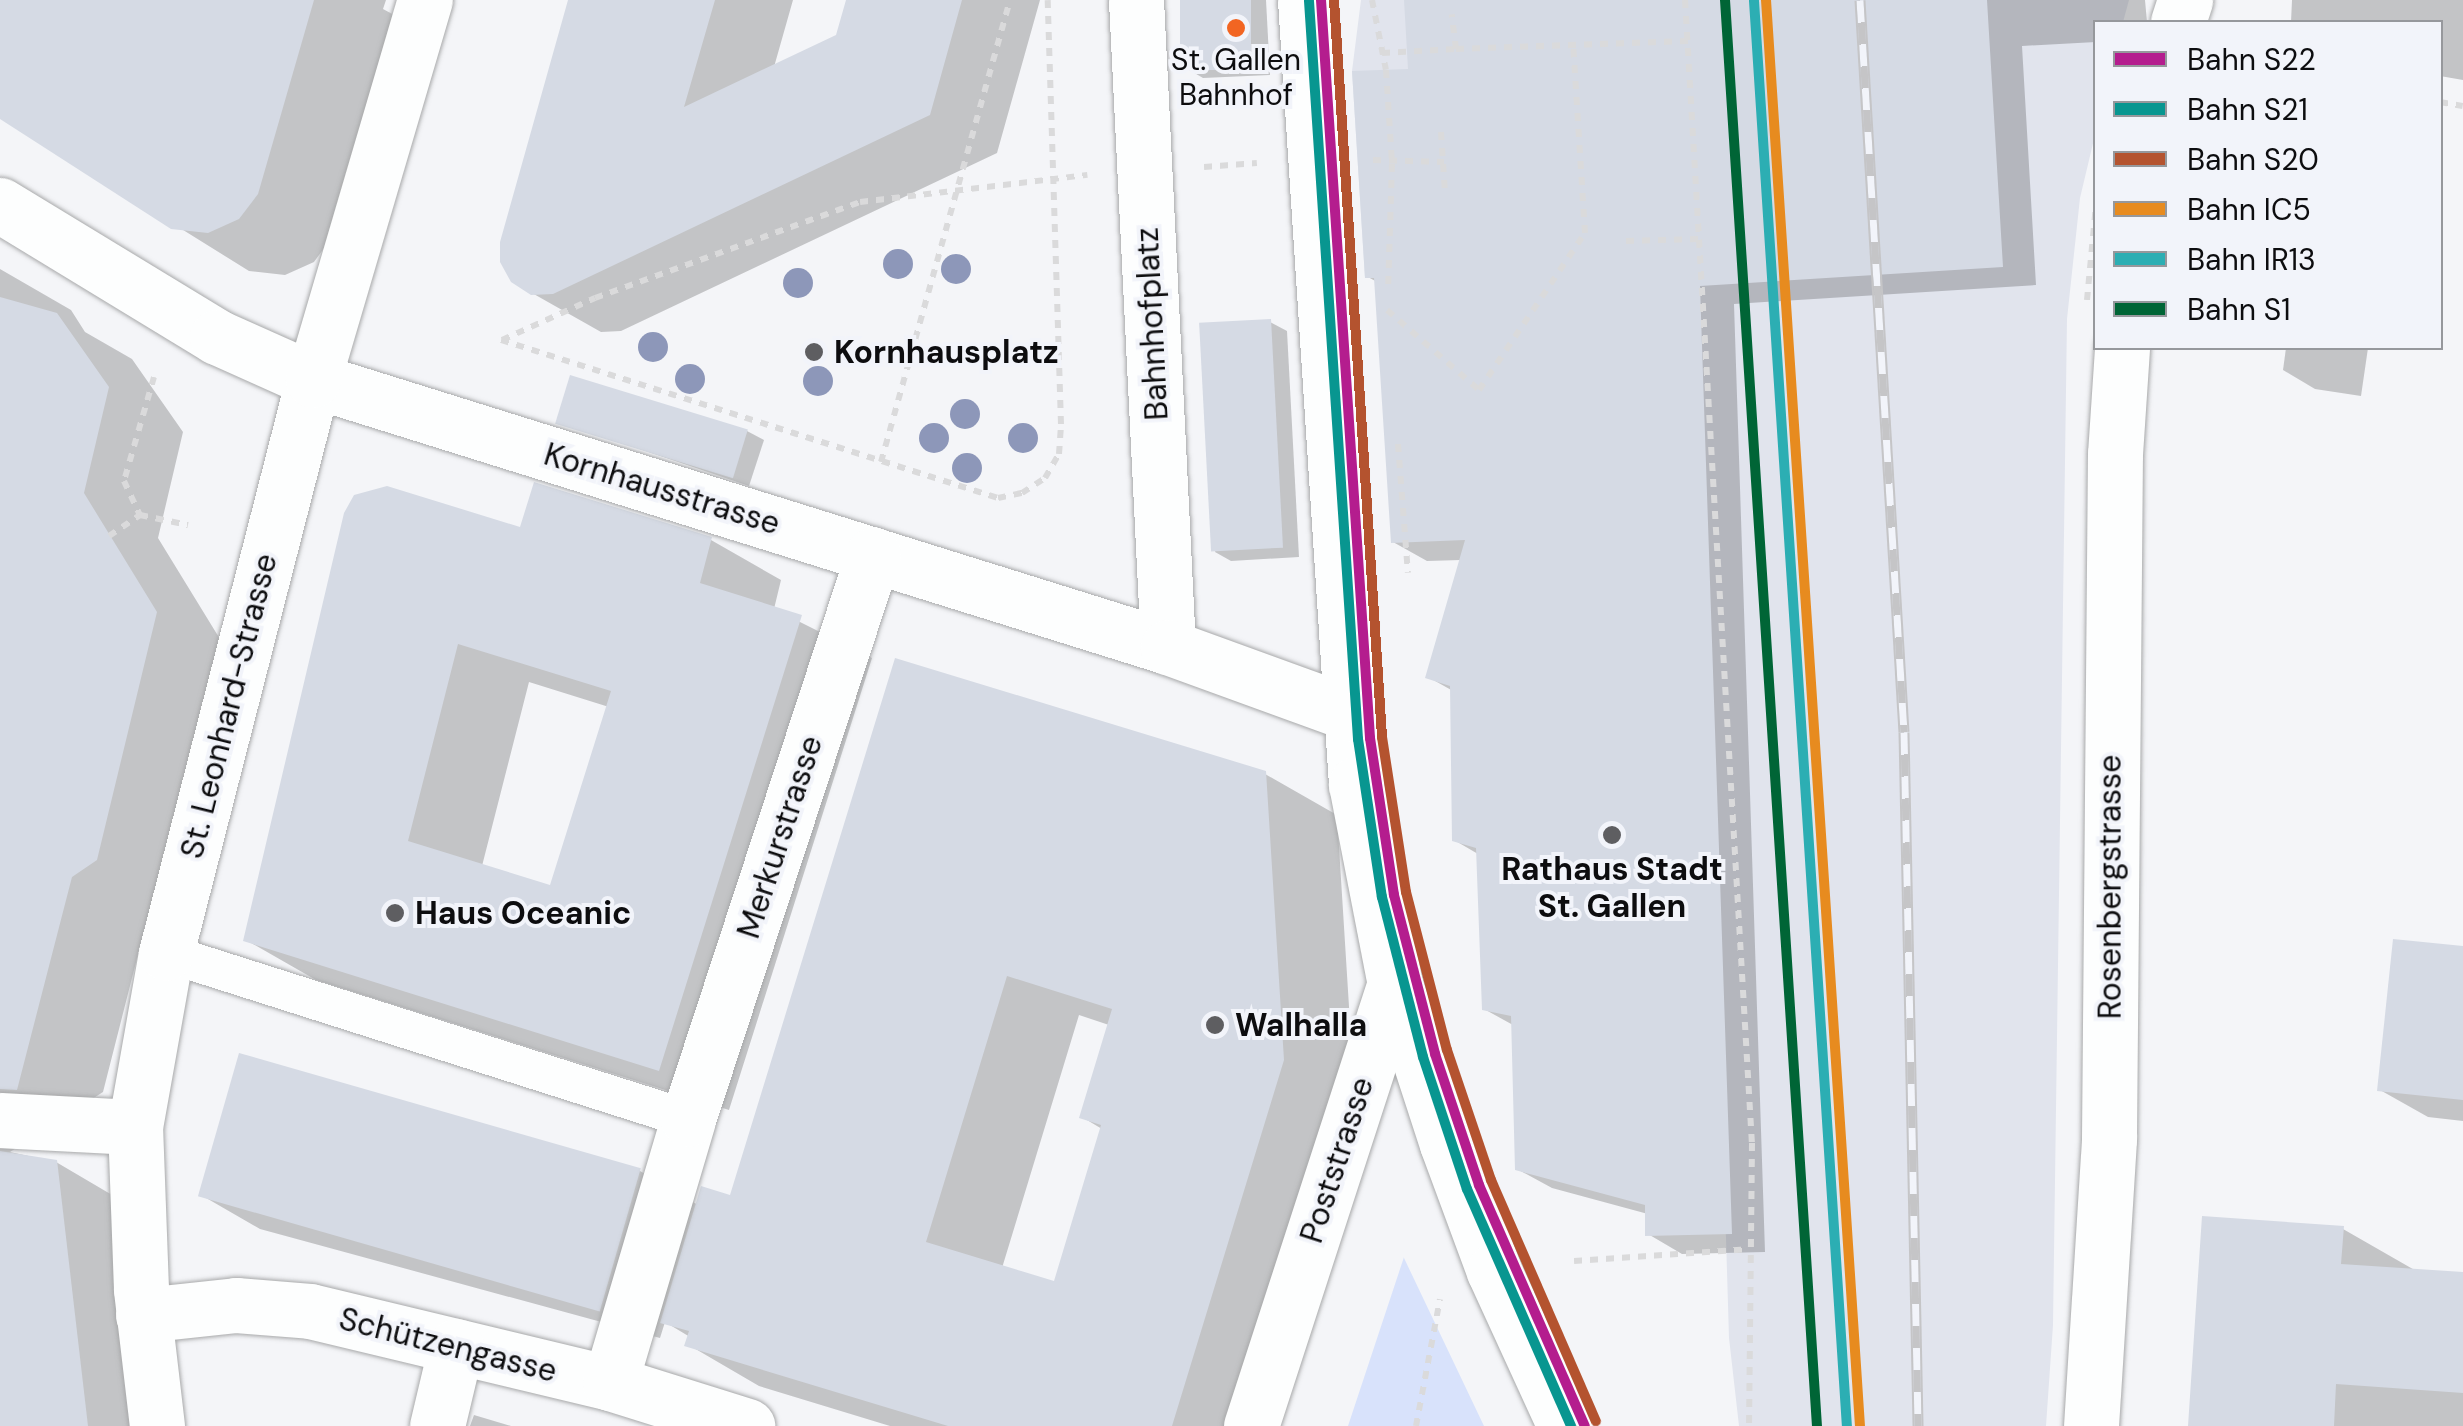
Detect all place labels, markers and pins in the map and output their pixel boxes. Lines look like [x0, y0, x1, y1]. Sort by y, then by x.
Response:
marker: St. Gallen Bahnhof [1226, 18, 1246, 38]
place label: St. Gallen Bahnhof [1171, 42, 1301, 112]
place label: Kornhausplatz [834, 333, 1059, 371]
marker: Kornhausplatz [803, 341, 825, 363]
marker: Rathaus Stadt St. Gallen [1601, 824, 1623, 846]
place label: Rathaus Stadt St. Gallen [1501, 851, 1723, 926]
place label: Haus Oceanic [415, 894, 631, 932]
marker: Haus Oceanic [384, 902, 406, 924]
place label: Walhalla [1235, 1006, 1367, 1044]
marker: Walhalla [1204, 1014, 1226, 1036]

